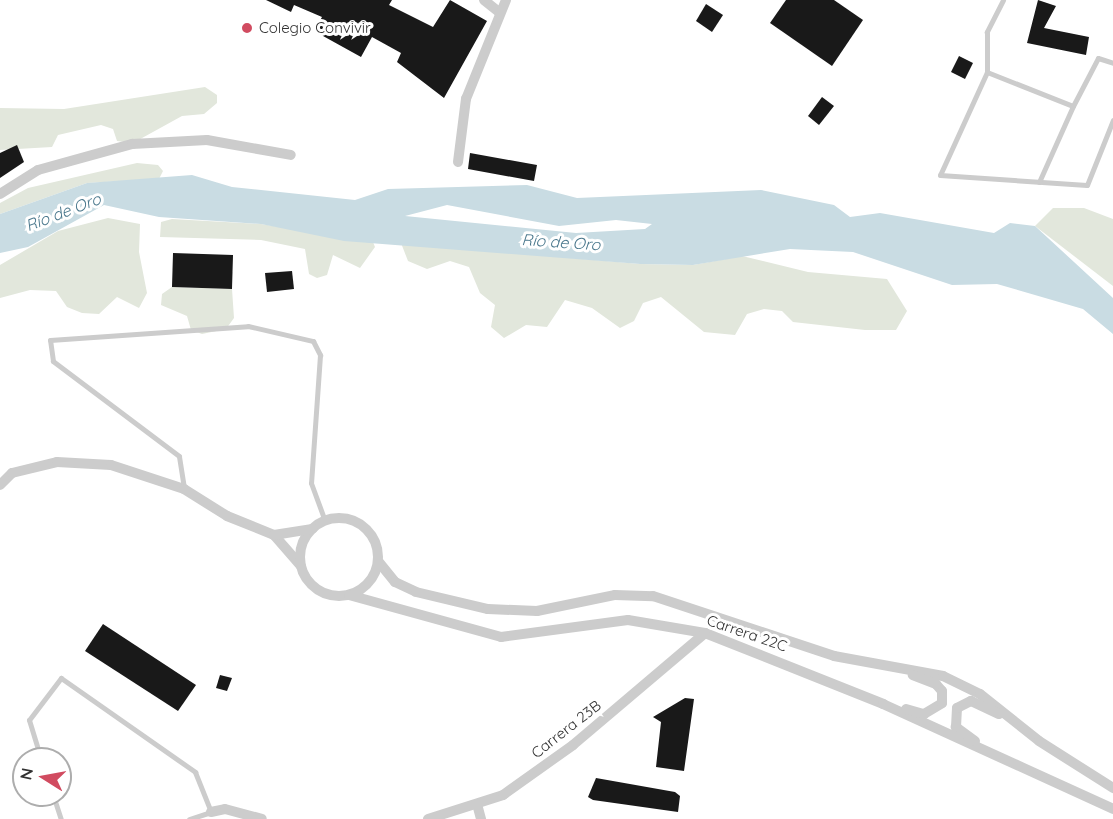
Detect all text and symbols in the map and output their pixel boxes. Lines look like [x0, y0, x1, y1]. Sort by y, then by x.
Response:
place label: Colegio Convivir [259, 19, 371, 37]
marker: Colegio Convivir [240, 21, 254, 35]
water label: Río de Oro [23, 189, 103, 235]
water label: Río de Oro [521, 230, 601, 254]
street label: Carrera 22C [704, 611, 790, 655]
street label: Carrera 23B [528, 696, 604, 762]
north arrow [12, 747, 72, 807]
text: N [15, 766, 37, 782]

